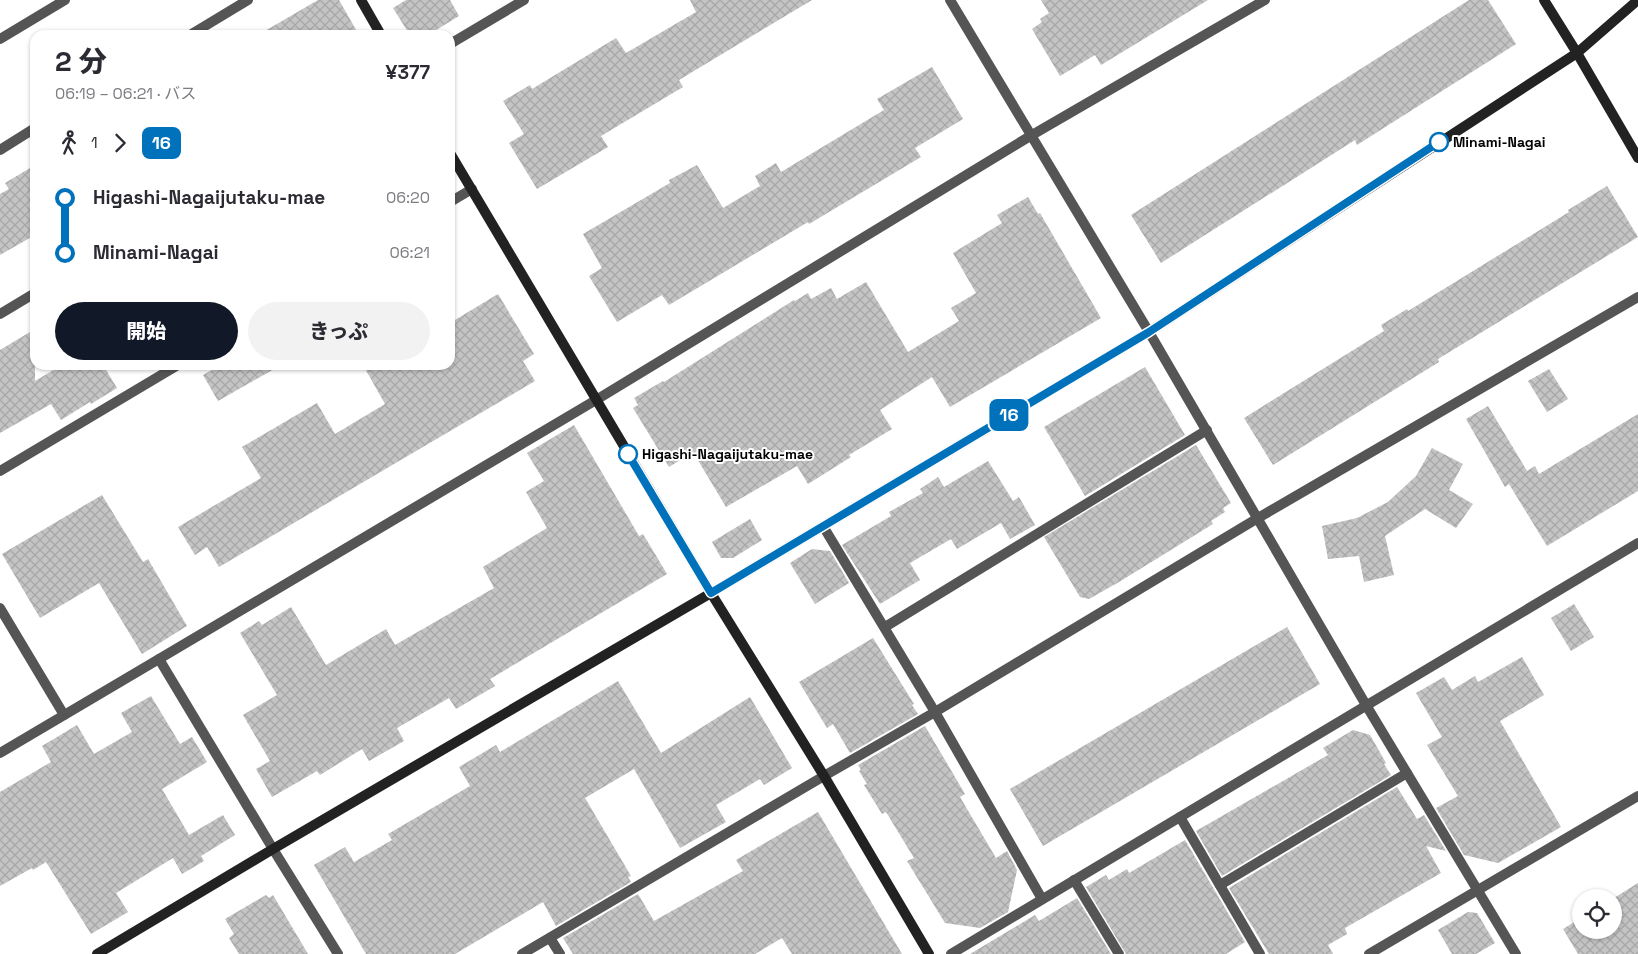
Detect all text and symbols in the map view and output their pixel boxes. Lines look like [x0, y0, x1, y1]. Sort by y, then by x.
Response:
text: 2 分 [55, 43, 107, 79]
text: ¥377 [386, 60, 430, 85]
text: 06:19 – 06:21 · バス [55, 83, 196, 104]
icon: walk [55, 129, 83, 157]
icon: forward [106, 129, 134, 157]
text: 16 [152, 131, 171, 154]
text: 1 [91, 132, 98, 153]
marker: Minami-Nagai [1429, 132, 1449, 152]
place label: Minami-Nagai [1453, 133, 1546, 151]
text: Higashi-Nagaijutaku-mae [93, 185, 325, 210]
text: 06:20 [386, 187, 430, 208]
text: Minami-Nagai [93, 240, 219, 265]
text: 06:21 [390, 242, 430, 263]
button: 開始 [55, 302, 238, 360]
button: きっぷ [248, 302, 430, 360]
line badge: 16 [986, 399, 1032, 431]
text: 16 [999, 403, 1019, 426]
marker: Higashi-Nagaijutaku-mae [618, 444, 638, 464]
place label: Higashi-Nagaijutaku-mae [642, 445, 813, 463]
map controls [1572, 889, 1622, 939]
button: locate [1572, 889, 1622, 939]

